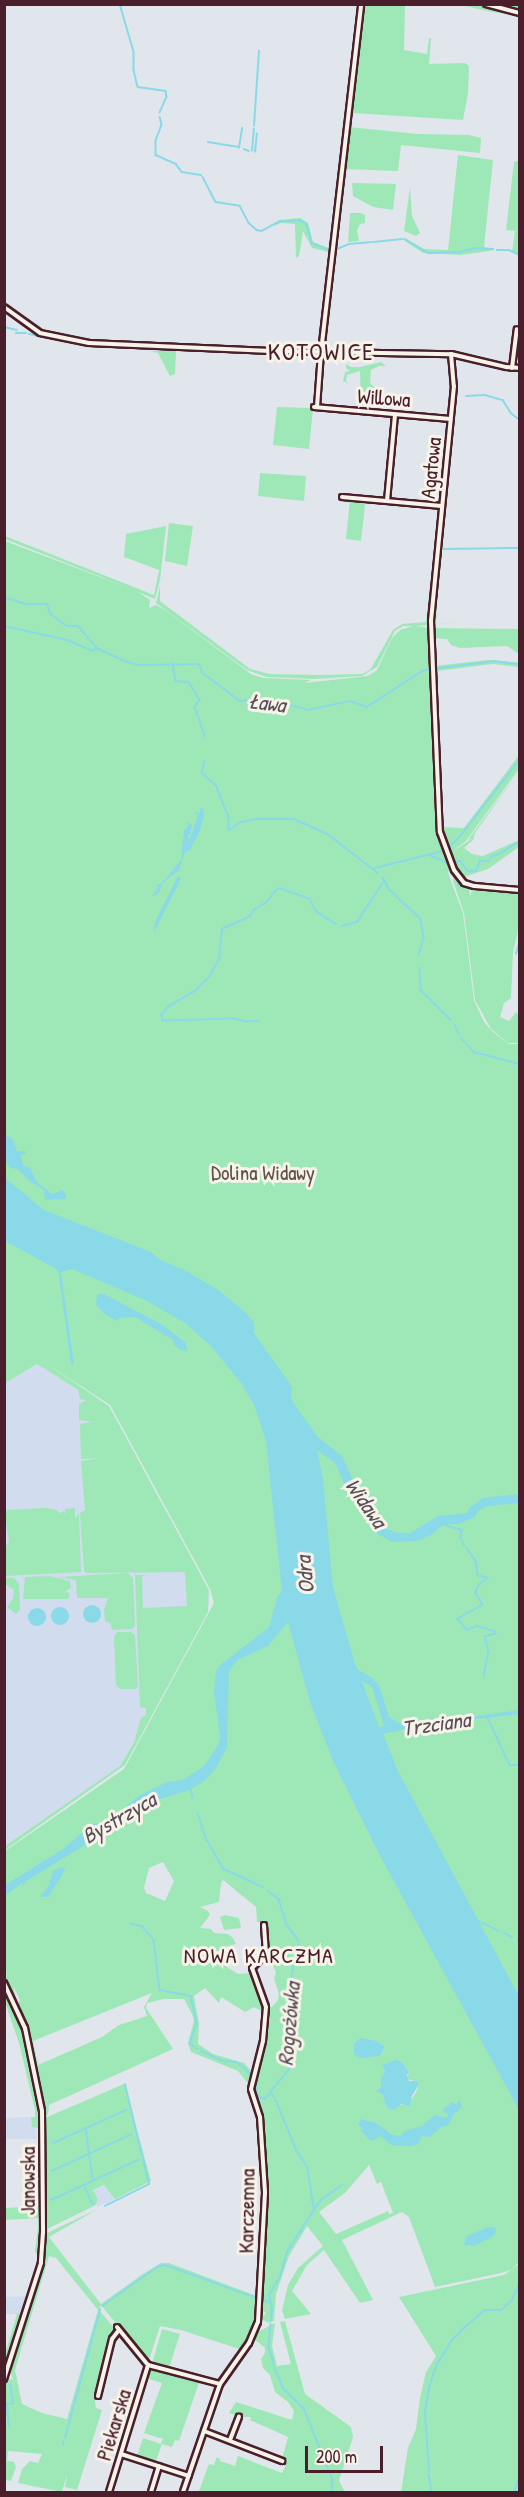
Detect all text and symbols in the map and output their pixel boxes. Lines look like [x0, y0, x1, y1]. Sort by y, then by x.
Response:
district label: KOTOWICE [268, 338, 374, 366]
street label: Willowa [357, 384, 411, 412]
street label: Agatowa [415, 436, 447, 500]
water label: Ława [247, 688, 287, 718]
park label: Dolina Widawy [211, 1160, 315, 1186]
water label: Widawa [340, 1473, 392, 1533]
water label: Odra [290, 1555, 320, 1595]
water label: Trzciana [400, 1706, 472, 1742]
water label: Bystrzyca [77, 1786, 161, 1850]
district label: NOWA KARCZMA [184, 1943, 334, 1969]
water label: Rogożówka [272, 1981, 306, 2067]
street label: Janowska [15, 2147, 41, 2215]
street label: Karczemna [234, 2168, 260, 2254]
street label: Piekarska [91, 2386, 137, 2464]
scale bar [308, 2434, 386, 2472]
text: 200 m [316, 2444, 357, 2469]

